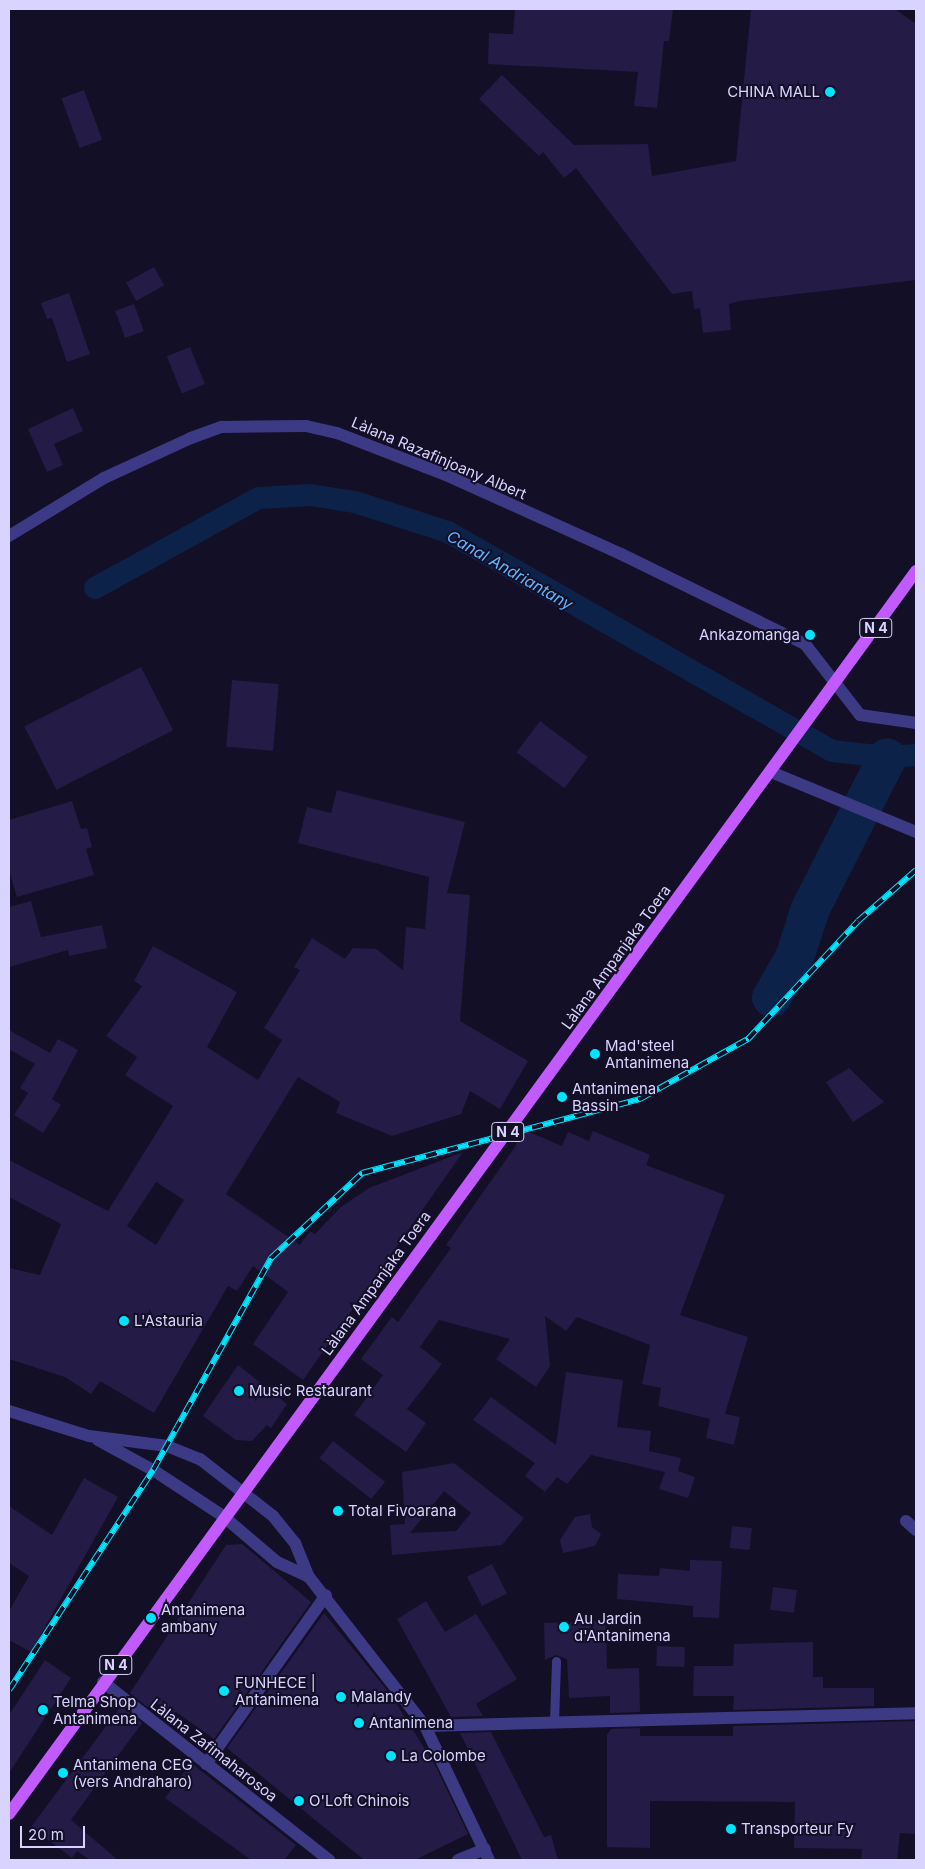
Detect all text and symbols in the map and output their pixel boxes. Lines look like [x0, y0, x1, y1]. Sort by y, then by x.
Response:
place label: CHINA MALL [727, 83, 820, 101]
marker: CHINA MALL [824, 86, 836, 98]
street label: Làlana Razafinjoany Albert [349, 413, 529, 503]
water label: Canal Andriantany [444, 526, 576, 614]
road number: N 4 [858, 616, 894, 640]
place label: Ankazomanga [699, 626, 800, 644]
marker: Ankazomanga [804, 629, 816, 641]
street label: Làlana Ampanjaka Toera [558, 881, 674, 1033]
place label: Mad'steel Antanimena [605, 1036, 689, 1071]
marker: Mad'steel Antanimena [589, 1048, 601, 1060]
place label: Antanimena Bassin [572, 1079, 656, 1114]
marker: Antanimena Bassin [556, 1091, 568, 1103]
road number: N 4 [490, 1120, 526, 1144]
street label: Làlana Ampanjaka Toera [318, 1207, 434, 1359]
place label: L'Astauria [134, 1312, 203, 1330]
marker: L'Astauria [118, 1315, 130, 1327]
place label: Music Restaurant [249, 1382, 372, 1400]
marker: Music Restaurant [233, 1385, 245, 1397]
place label: Total Fivoarana [348, 1502, 456, 1520]
marker: Total Fivoarana [332, 1505, 344, 1517]
place label: Antanimena ambany [161, 1600, 245, 1635]
place label: Au Jardin d'Antanimena [574, 1609, 671, 1644]
marker: Antanimena ambany [145, 1612, 157, 1624]
marker: Au Jardin d'Antanimena [558, 1621, 570, 1633]
road number: N 4 [98, 1654, 134, 1676]
place label: FUNHECE | Antanimena [235, 1673, 319, 1708]
marker: FUNHECE | Antanimena [217, 1684, 231, 1698]
place label: Malandy [351, 1688, 412, 1706]
marker: Malandy [335, 1691, 347, 1703]
place label: Telma Shop Antanimena [53, 1692, 137, 1727]
street label: Làlana Zafimaharosoa [147, 1695, 281, 1805]
marker: Telma Shop Antanimena [37, 1704, 49, 1716]
place label: Antanimena [369, 1714, 453, 1732]
marker: Antanimena [353, 1717, 365, 1729]
place label: La Colombe [401, 1747, 486, 1765]
marker: La Colombe [385, 1750, 397, 1762]
place label: Antanimena CEG (vers Andraharo) [73, 1755, 193, 1790]
marker: Antanimena CEG (vers Andraharo) [57, 1767, 69, 1779]
place label: O'Loft Chinois [309, 1792, 409, 1810]
marker: O'Loft Chinois [293, 1795, 305, 1807]
scale bar [22, 1816, 88, 1848]
place label: Transporteur Fy [741, 1820, 854, 1838]
marker: Transporteur Fy [725, 1823, 737, 1835]
text: 20 m [28, 1825, 64, 1844]

